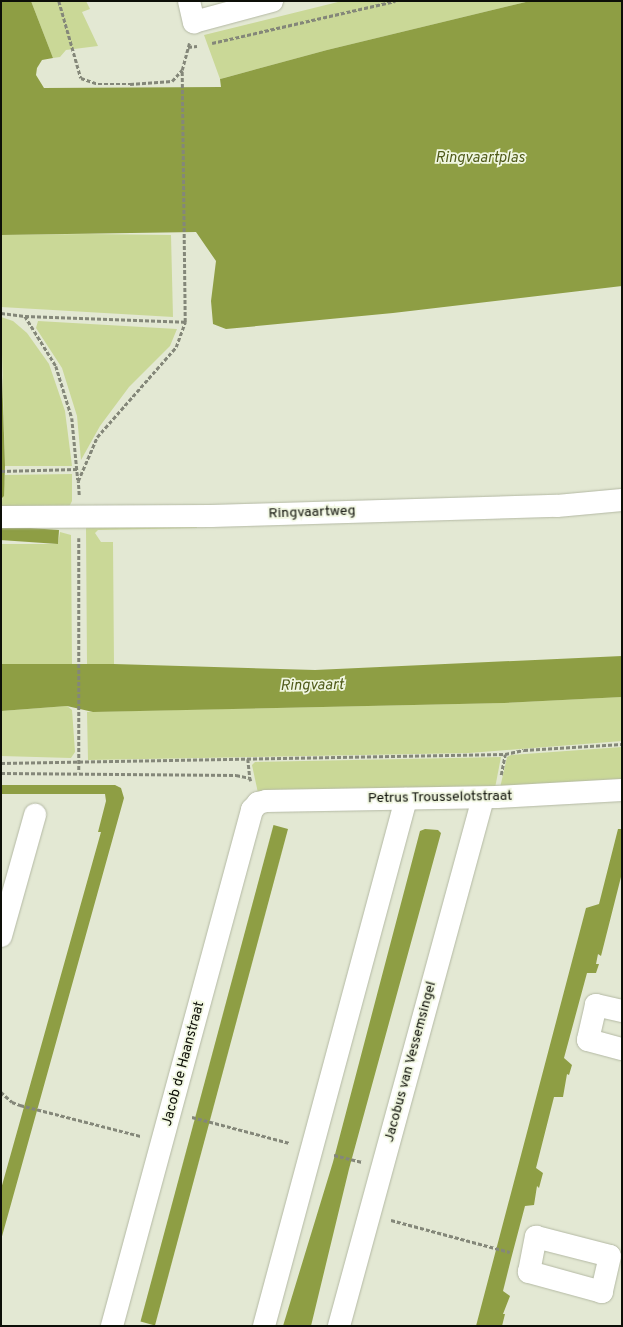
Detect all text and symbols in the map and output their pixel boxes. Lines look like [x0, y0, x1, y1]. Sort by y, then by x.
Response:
water label: Ringvaartplas [435, 150, 525, 168]
street label: Ringvaartweg [268, 503, 356, 523]
water label: Ringvaart [280, 676, 344, 696]
street label: Petrus Trousselotstraat [367, 788, 513, 808]
street label: Jacobus van Vessemsingel [381, 980, 441, 1144]
street label: Jacob de Haanstraat [159, 1000, 209, 1128]

